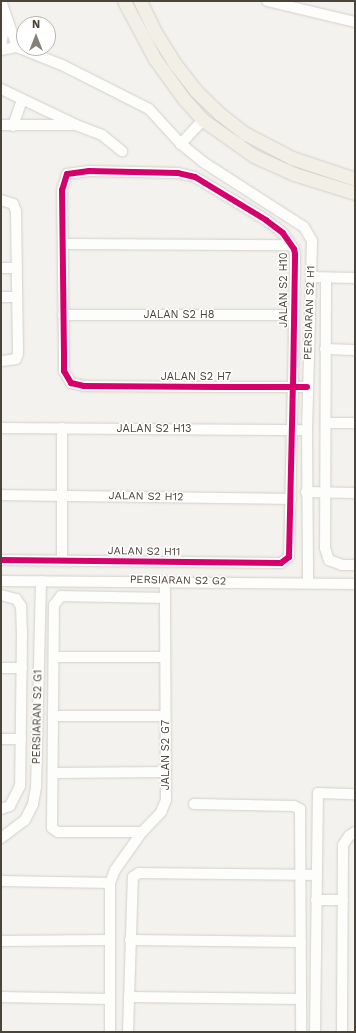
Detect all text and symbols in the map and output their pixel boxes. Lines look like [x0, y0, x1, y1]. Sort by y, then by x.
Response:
north arrow [16, 16, 56, 56]
text: N [32, 18, 40, 31]
street label: JALAN S2 H10 [277, 252, 291, 328]
street label: PERSIARAN S2 H1 [302, 266, 318, 360]
street label: JALAN S2 H8 [144, 308, 214, 322]
street label: JALAN S2 H7 [161, 370, 231, 384]
street label: JALAN S2 H13 [117, 422, 191, 436]
street label: JALAN S2 H12 [108, 490, 184, 504]
street label: JALAN S2 H11 [108, 545, 180, 559]
street label: PERSIARAN S2 G2 [130, 574, 226, 588]
street label: PERSIARAN S2 G1 [31, 670, 45, 764]
street label: JALAN S2 G7 [159, 720, 173, 790]

